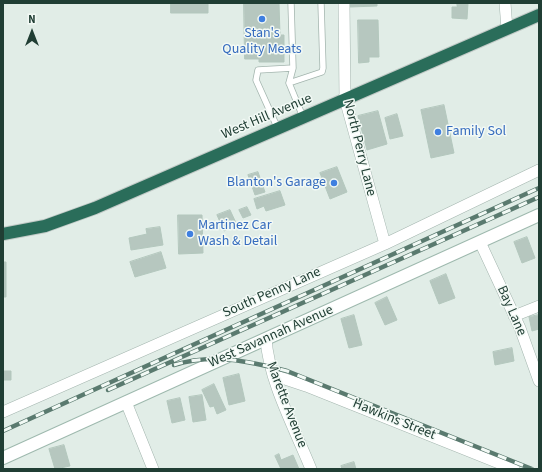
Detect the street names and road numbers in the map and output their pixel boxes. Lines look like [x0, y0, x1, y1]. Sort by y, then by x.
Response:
street label: West Hill Avenue [219, 90, 315, 144]
street label: North Perry Lane [339, 98, 379, 198]
street label: South Penny Lane [220, 264, 324, 322]
street label: Bay Lane [493, 283, 529, 339]
street label: West Savannah Avenue [206, 302, 336, 372]
street label: Marette Avenue [262, 360, 310, 450]
street label: Hawkins Street [350, 396, 438, 444]

